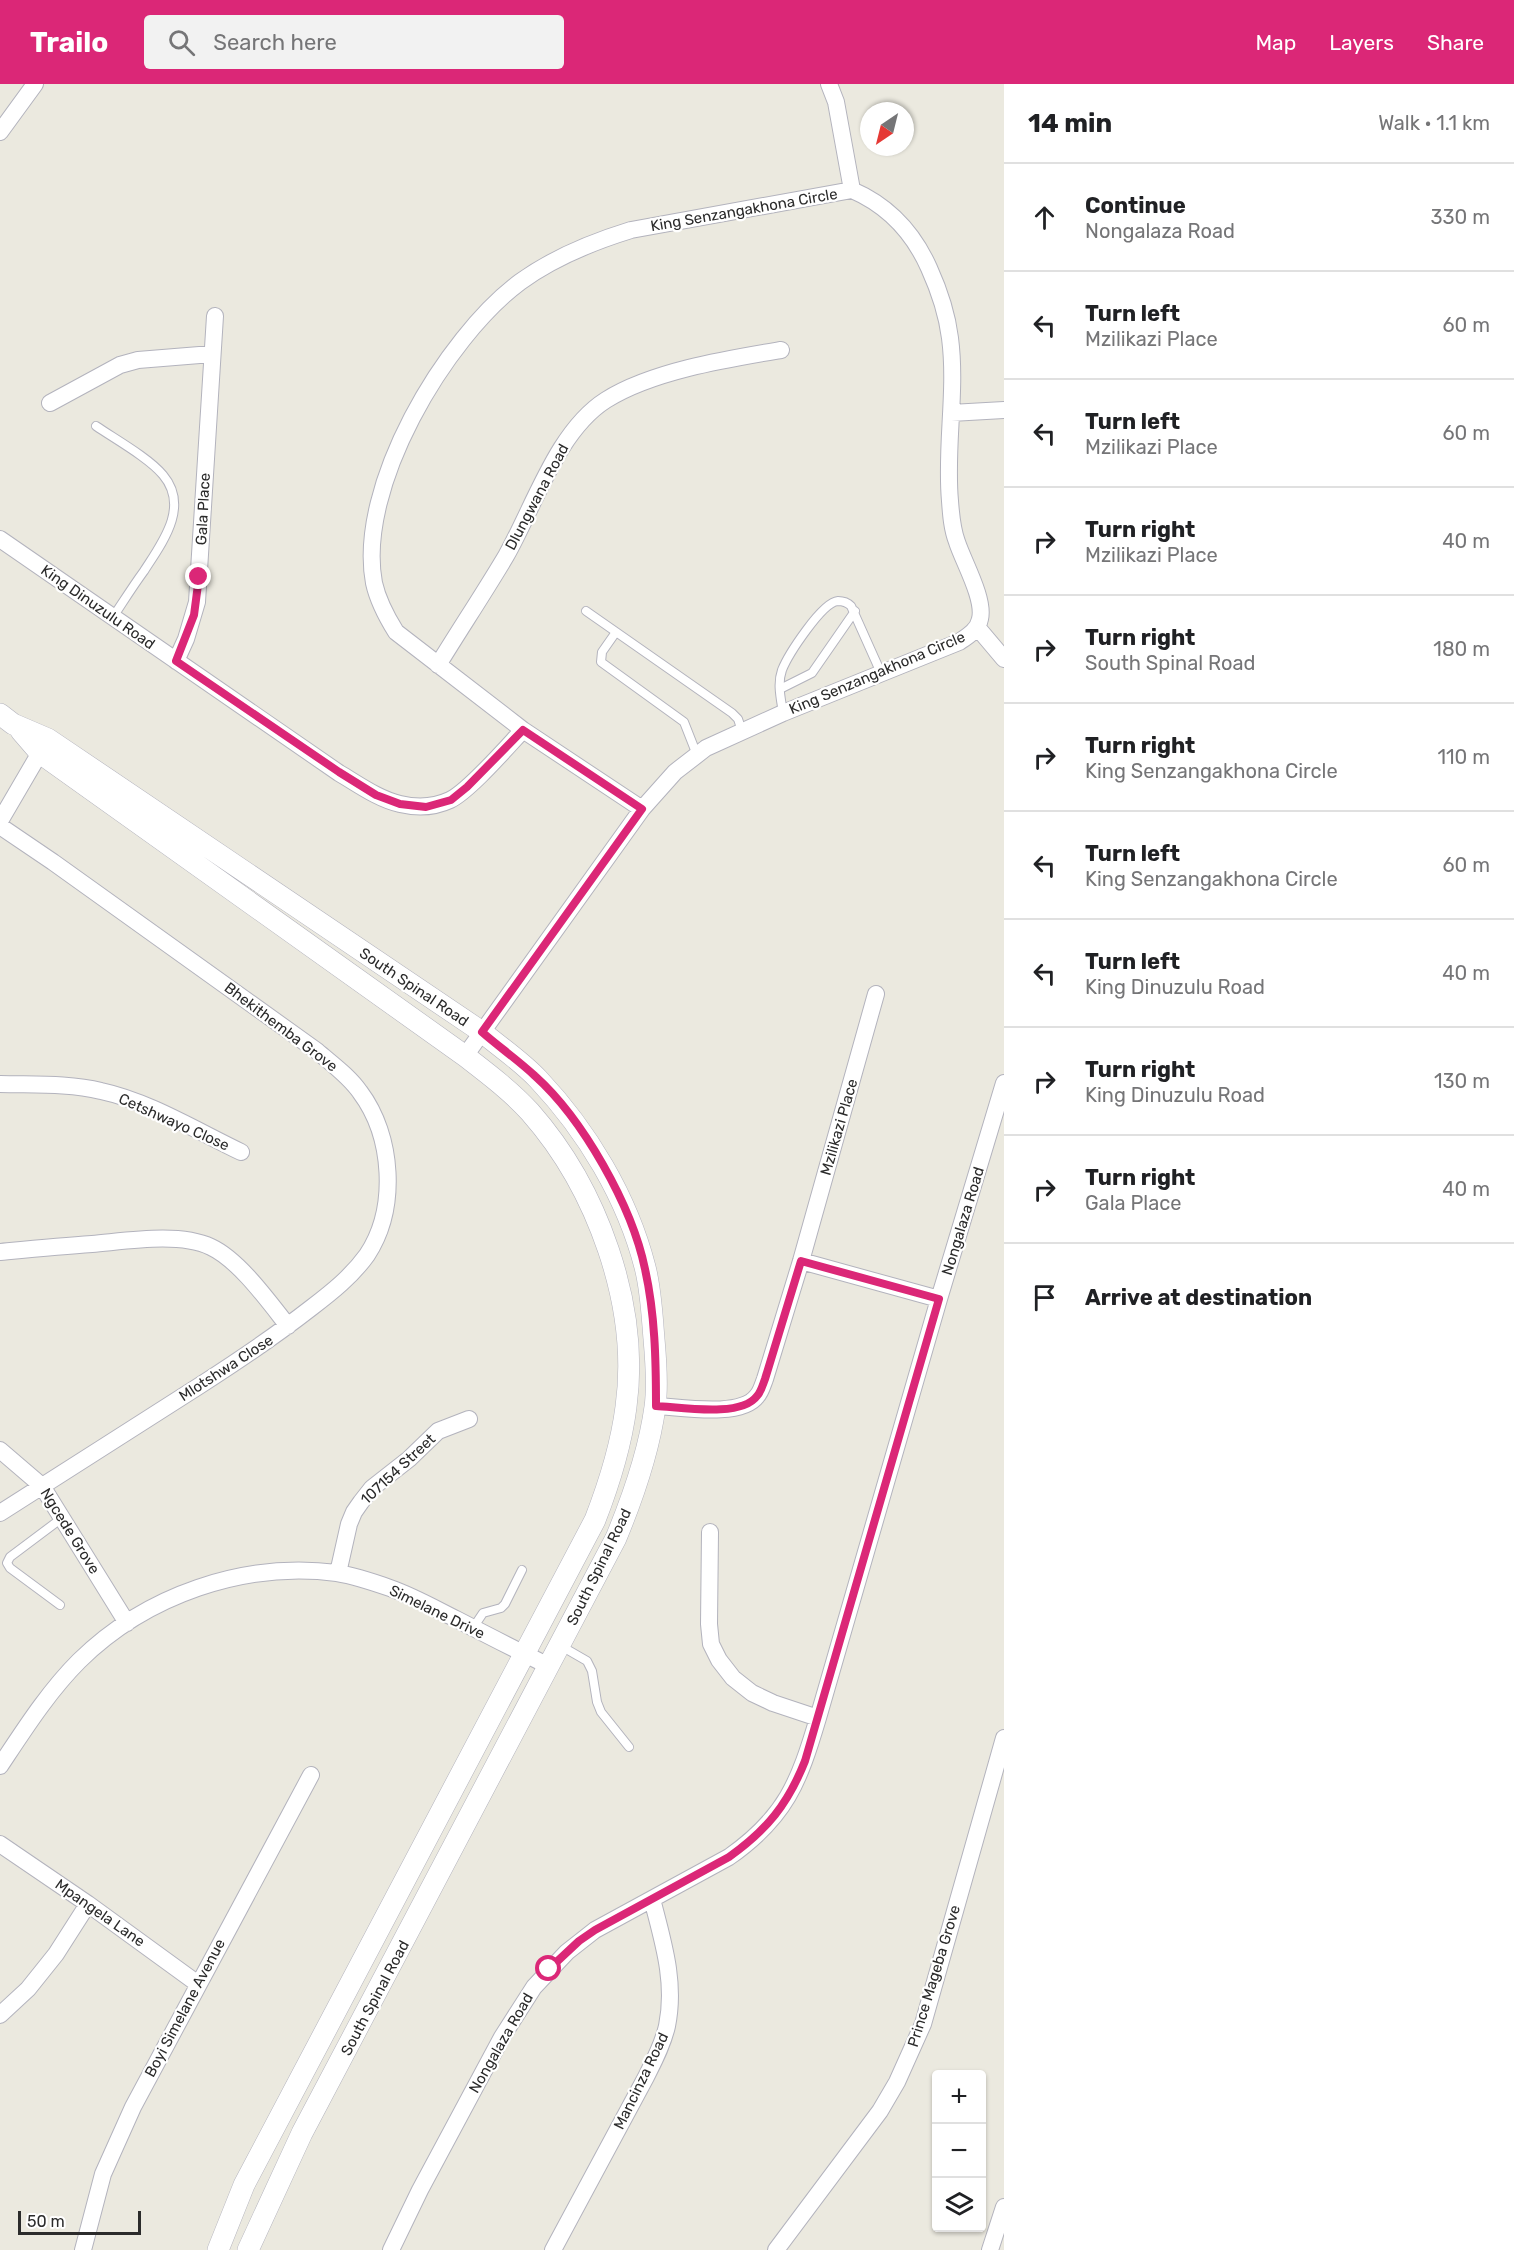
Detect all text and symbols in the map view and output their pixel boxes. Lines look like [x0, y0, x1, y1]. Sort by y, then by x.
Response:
search box [144, 15, 564, 69]
text: Trailo [30, 26, 108, 59]
icon: search [165, 26, 198, 59]
text: Search here [213, 29, 337, 56]
text: Map [1255, 30, 1296, 55]
text: Layers [1329, 30, 1394, 55]
text: Share [1427, 30, 1484, 55]
north arrow [860, 102, 914, 156]
text: 14 min [1028, 108, 1112, 139]
text: Walk · 1.1 km [1378, 111, 1490, 135]
street label: King Senzangakhona Circle [649, 185, 839, 235]
text: Continue [1085, 192, 1186, 219]
icon: ahead [1028, 201, 1061, 234]
text: 330 m [1431, 205, 1490, 229]
text: Nongalaza Road [1085, 219, 1235, 243]
text: Turn left [1085, 300, 1180, 327]
icon: left [1028, 309, 1061, 342]
text: 60 m [1443, 313, 1490, 337]
text: Mzilikazi Place [1085, 327, 1218, 351]
text: Turn left [1085, 408, 1180, 435]
icon: left [1028, 417, 1061, 450]
text: 60 m [1443, 421, 1490, 445]
text: Mzilikazi Place [1085, 435, 1218, 459]
street label: Dlungwana Road [501, 441, 573, 553]
street label: Gala Place [192, 472, 214, 546]
text: Turn right [1085, 516, 1195, 543]
icon: right [1028, 525, 1061, 558]
text: 40 m [1442, 529, 1490, 553]
text: Mzilikazi Place [1085, 543, 1218, 567]
street label: King Dinuzulu Road [38, 561, 158, 653]
route end [185, 563, 211, 589]
text: Turn right [1085, 624, 1195, 651]
street label: King Senzangakhona Circle [786, 628, 968, 718]
icon: right [1028, 633, 1061, 666]
text: 180 m [1433, 637, 1490, 661]
text: South Spinal Road [1085, 651, 1255, 675]
text: Turn right [1085, 732, 1195, 759]
icon: right [1028, 741, 1061, 774]
text: 110 m [1438, 745, 1490, 769]
text: King Senzangakhona Circle [1085, 759, 1338, 783]
text: Turn left [1085, 840, 1180, 867]
icon: left [1028, 849, 1061, 882]
text: 60 m [1443, 853, 1490, 877]
text: King Senzangakhona Circle [1085, 867, 1338, 891]
street label: South Spinal Road [356, 944, 472, 1030]
text: Turn left [1085, 948, 1180, 975]
icon: left [1028, 957, 1061, 990]
text: 40 m [1442, 961, 1490, 985]
text: King Dinuzulu Road [1085, 975, 1265, 999]
street label: Bhekithemba Grove [221, 979, 341, 1075]
text: Turn right [1085, 1056, 1195, 1083]
icon: right [1028, 1065, 1061, 1098]
text: 130 m [1434, 1069, 1490, 1093]
street label: Mzilikazi Place [817, 1077, 861, 1177]
text: King Dinuzulu Road [1085, 1083, 1265, 1107]
street label: Cetshwayo Close [116, 1089, 232, 1155]
text: Turn right [1085, 1164, 1195, 1191]
street label: Nongalaza Road [938, 1165, 988, 1277]
icon: right [1028, 1173, 1061, 1206]
text: 40 m [1442, 1177, 1490, 1201]
text: Gala Place [1085, 1191, 1181, 1215]
icon: arrive [1028, 1281, 1061, 1314]
text: Arrive at destination [1085, 1284, 1312, 1311]
street label: Mlotshwa Close [176, 1331, 276, 1405]
street label: 107154 Street [357, 1430, 439, 1508]
street label: Ngcede Grove [37, 1485, 103, 1577]
street label: South Spinal Road [563, 1506, 635, 1628]
street label: Simelane Drive [386, 1581, 488, 1643]
street label: Mpangela Lane [52, 1875, 148, 1951]
street label: Prince Mageba Grove [904, 1903, 964, 2049]
street label: Boyi Simelane Avenue [141, 1936, 229, 2080]
street label: South Spinal Road [337, 1937, 413, 2059]
route start [535, 1955, 561, 1981]
street label: Nongalaza Road [465, 1990, 537, 2096]
street label: Mancinza Road [610, 2030, 672, 2132]
map controls [932, 2070, 986, 2232]
button: + [932, 2070, 986, 2124]
button: − [932, 2124, 986, 2178]
button: layers [932, 2178, 986, 2232]
scale bar [18, 2208, 141, 2236]
text: 50 m [27, 2212, 65, 2231]

